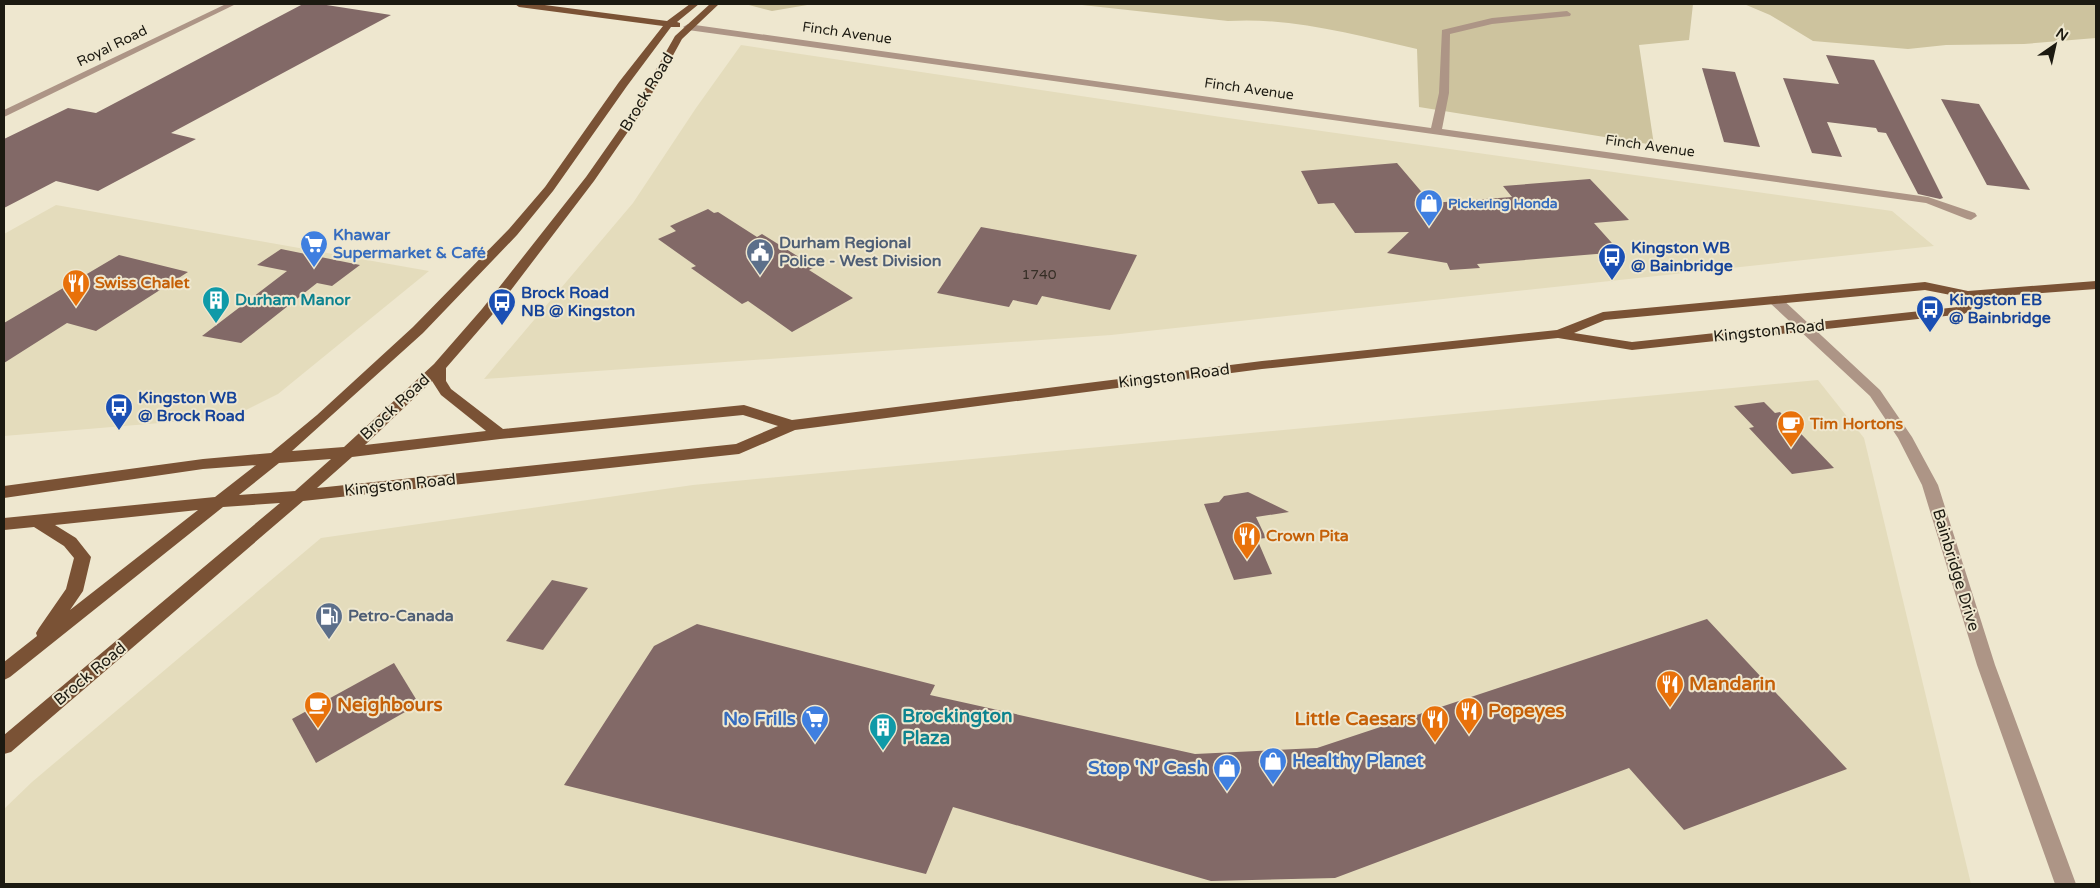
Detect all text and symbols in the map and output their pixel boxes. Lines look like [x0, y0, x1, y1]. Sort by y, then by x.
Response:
street label: Finch Avenue [801, 18, 893, 48]
north arrow [2030, 20, 2080, 70]
street label: Royal Road [74, 22, 150, 70]
text: N [2053, 24, 2071, 45]
street label: Brock Road [616, 49, 678, 135]
street label: Finch Avenue [1203, 74, 1295, 104]
street label: Finch Avenue [1604, 131, 1696, 161]
shop icon: Pickering Honda [1414, 188, 1444, 227]
place label: Pickering Honda [1448, 195, 1558, 212]
place label: Khawar Supermarket & Café [333, 225, 486, 263]
supermarket icon: Khawar Supermarket & Café [299, 229, 329, 268]
place label: Durham Regional Police - West Division [779, 233, 941, 271]
public building icon: Durham Regional Police - West Division [745, 237, 775, 276]
place label: Kingston WB @ Bainbridge [1631, 238, 1733, 276]
bus stop icon: Kingston WB @ Bainbridge [1597, 242, 1627, 281]
house number: 1740 [1021, 266, 1057, 283]
restaurant icon: Swiss Chalet [61, 268, 91, 307]
place label: Swiss Chalet [95, 273, 190, 293]
place label: Brock Road NB @ Kingston [521, 283, 635, 321]
building icon: Durham Manor [201, 285, 231, 324]
bus stop icon: Brock Road NB @ Kingston [487, 287, 517, 326]
place label: Durham Manor [235, 290, 351, 310]
place label: Kingston EB @ Bainbridge [1949, 290, 2051, 328]
bus stop icon: Kingston EB @ Bainbridge [1915, 294, 1945, 333]
street label: Kingston Road [1712, 315, 1826, 347]
street label: Kingston Road [1117, 359, 1231, 393]
street label: Brock Road [356, 370, 434, 444]
place label: Kingston WB @ Brock Road [138, 388, 245, 426]
bus stop icon: Kingston WB @ Brock Road [104, 392, 134, 431]
cafe icon: Tim Hortons [1776, 409, 1806, 448]
place label: Tim Hortons [1809, 414, 1904, 434]
street label: Kingston Road [343, 469, 457, 501]
street label: Bainbridge Drive [1928, 506, 1984, 634]
restaurant icon: Crown Pita [1232, 521, 1262, 560]
place label: Crown Pita [1266, 526, 1349, 546]
fuel station icon: Petro-Canada [314, 601, 344, 640]
place label: Petro-Canada [348, 606, 454, 626]
street label: Brock Road [50, 638, 130, 710]
restaurant icon: Mandarin [1655, 669, 1685, 708]
place label: Mandarin [1689, 673, 1776, 695]
cafe icon: Neighbours [303, 690, 333, 729]
place label: Neighbours [337, 694, 443, 717]
restaurant icon: Popeyes [1454, 696, 1484, 735]
place label: Popeyes [1488, 700, 1565, 723]
supermarket icon: No Frills [800, 704, 830, 743]
restaurant icon: Little Caesars [1420, 704, 1450, 743]
place label: Brockington Plaza [902, 705, 1013, 749]
place label: No Frills [723, 708, 796, 730]
place label: Little Caesars [1295, 708, 1416, 730]
building icon: Brockington Plaza [868, 712, 898, 751]
shop icon: Healthy Planet [1258, 746, 1288, 785]
place label: Healthy Planet [1292, 750, 1424, 773]
shop icon: Stop 'N' Cash [1212, 753, 1242, 792]
place label: Stop 'N' Cash [1088, 757, 1208, 780]

